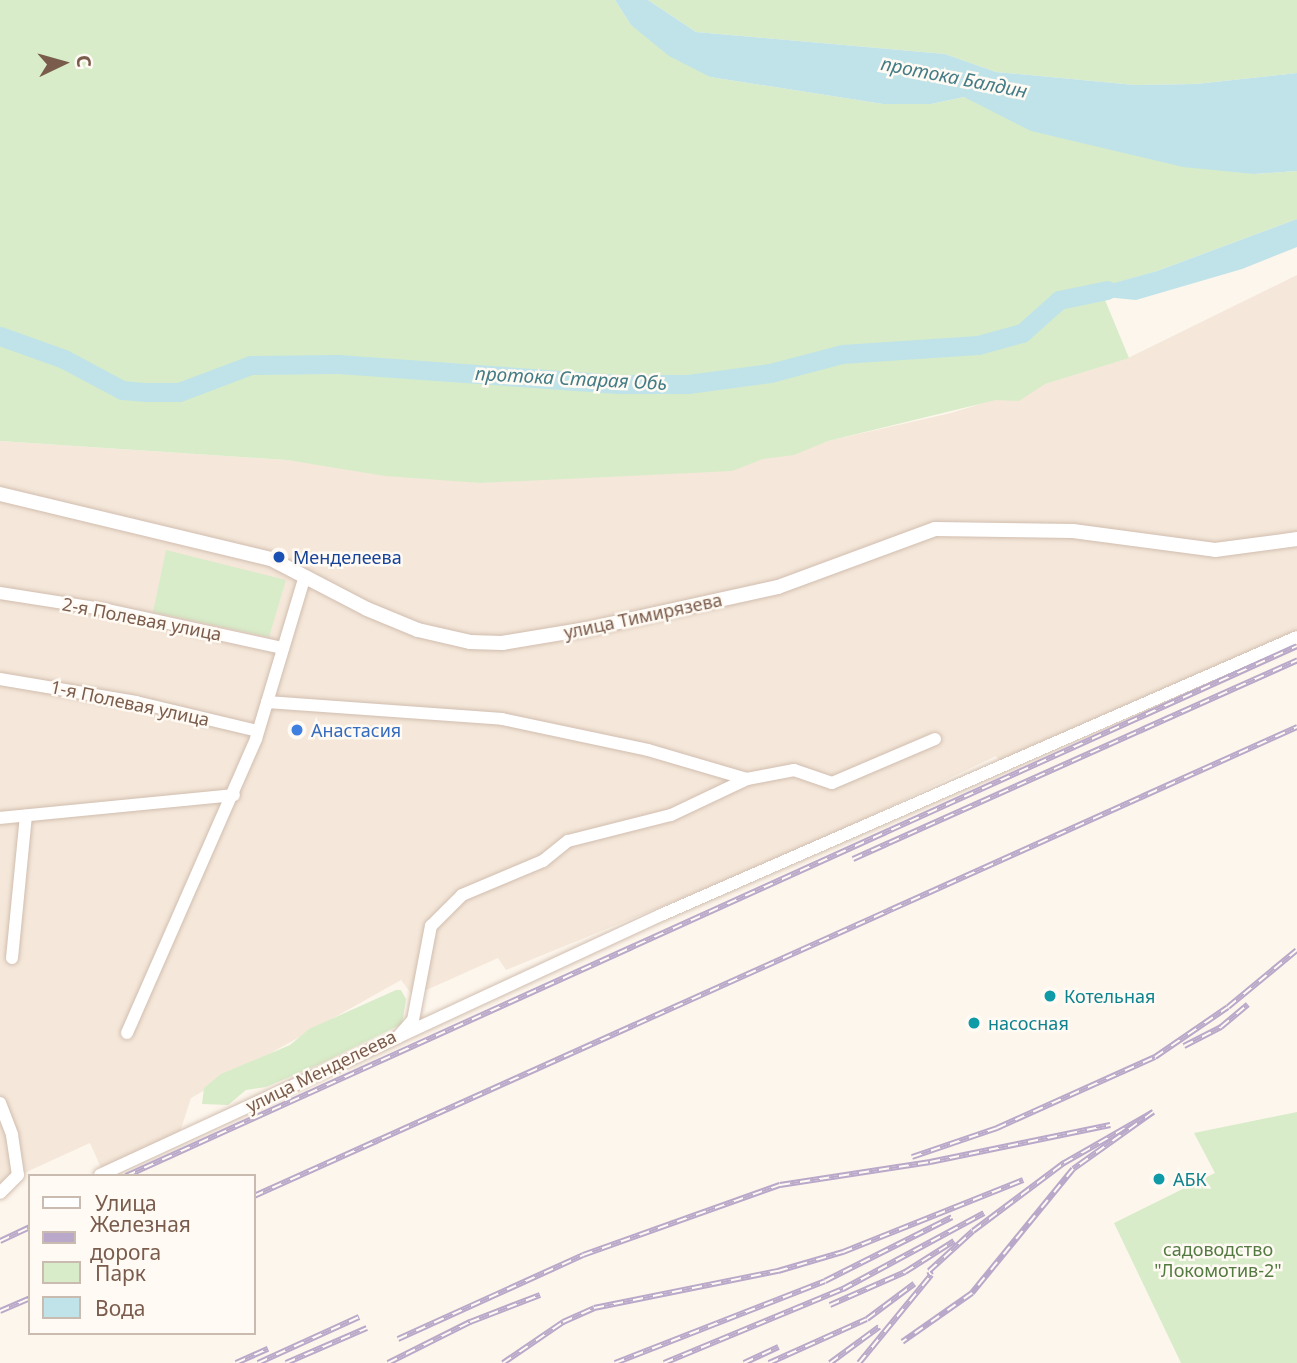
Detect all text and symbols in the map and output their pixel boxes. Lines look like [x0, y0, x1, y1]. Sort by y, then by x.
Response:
north arrow [28, 28, 98, 98]
water label: протока Балдин [879, 53, 1029, 103]
text: С [70, 54, 97, 68]
water label: протока Старая Обь [474, 363, 668, 395]
place label: Менделеева [293, 546, 402, 568]
marker: Менделеева [271, 549, 287, 565]
street label: улица Тимирязева [562, 589, 724, 643]
street label: 2-я Полевая улица [61, 593, 223, 645]
street label: 1-я Полевая улица [49, 676, 211, 730]
place label: Анастасия [311, 719, 401, 741]
marker: Анастасия [289, 722, 305, 738]
place label: Котельная [1064, 985, 1155, 1007]
marker: Котельная [1042, 988, 1058, 1004]
place label: насосная [988, 1012, 1069, 1034]
marker: насосная [966, 1015, 982, 1031]
street label: улица Менделеева [242, 1025, 400, 1117]
place label: АБК [1173, 1168, 1207, 1190]
marker: АБК [1151, 1171, 1167, 1187]
legend [28, 1174, 256, 1335]
text: Улица [95, 1189, 157, 1217]
text: Железная дорога [90, 1210, 191, 1266]
park label: садоводство "Локомотив-2" [1154, 1239, 1282, 1282]
text: Парк [95, 1259, 146, 1287]
text: Вода [95, 1294, 145, 1322]

